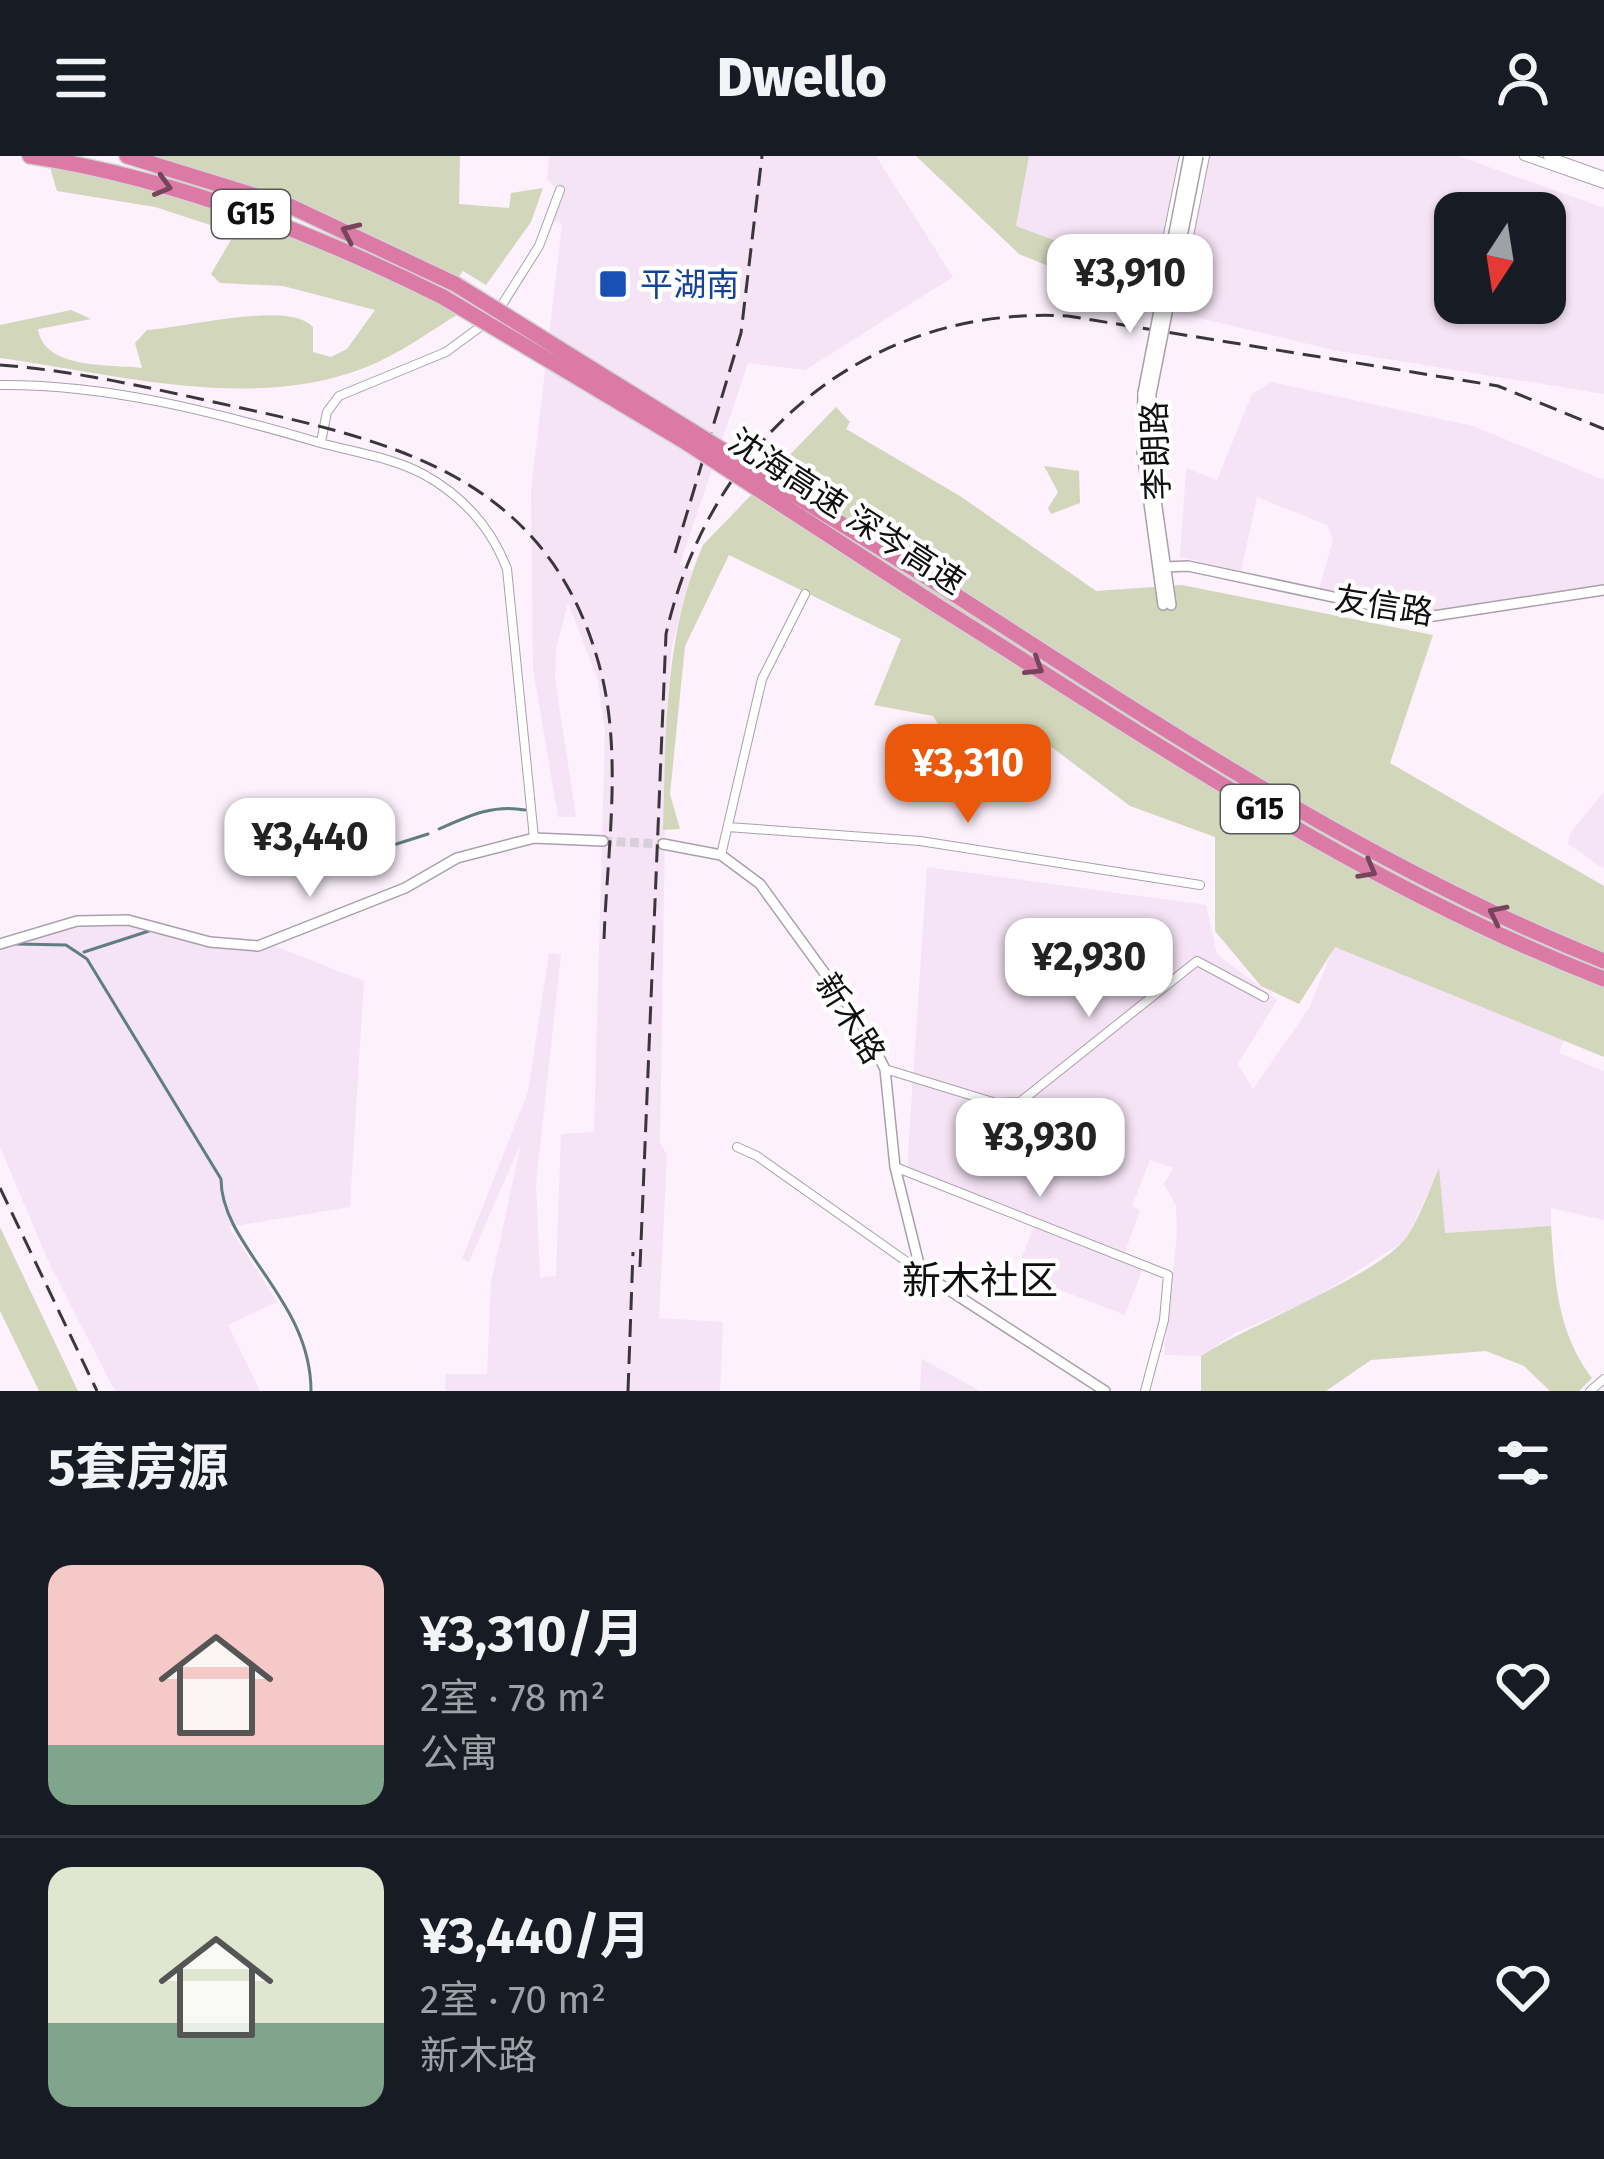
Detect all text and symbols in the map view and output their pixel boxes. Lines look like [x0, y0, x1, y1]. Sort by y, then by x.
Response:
icon: menu [48, 45, 114, 111]
icon: person [1490, 45, 1556, 111]
text: Dwello [717, 46, 887, 110]
one-way arrow [152, 172, 173, 197]
road number: G15 [212, 190, 290, 238]
north arrow [1434, 192, 1566, 324]
map controls [1434, 192, 1566, 324]
one-way arrow [341, 222, 363, 246]
pin: ¥3,910 [1032, 234, 1228, 336]
text: ¥3,910 [1074, 250, 1186, 296]
place label: 平湖南 [640, 265, 739, 305]
marker: 平湖南 [597, 268, 629, 300]
street label: 李朗路 [1134, 401, 1178, 501]
street label: 沈海高速 深岑高速 [721, 421, 972, 603]
street label: 友信路 [1332, 578, 1436, 633]
one-way arrow [1021, 653, 1043, 675]
pin: ¥3,310 [870, 724, 1066, 826]
text: ¥3,310 [912, 740, 1024, 786]
road number: G15 [1221, 785, 1299, 833]
pin: ¥3,440 [212, 798, 408, 900]
text: ¥3,440 [251, 814, 369, 860]
one-way arrow [1355, 856, 1376, 879]
one-way arrow [1488, 904, 1509, 928]
pin: ¥2,930 [991, 918, 1187, 1020]
text: ¥2,930 [1032, 934, 1146, 980]
street label: 新木路 [807, 966, 893, 1071]
pin: ¥3,930 [942, 1098, 1138, 1200]
text: ¥3,930 [983, 1114, 1097, 1160]
district label: 新木社区 [902, 1258, 1058, 1304]
icon: filters [1490, 1430, 1556, 1496]
text: 5套房源 [48, 1437, 228, 1499]
text: ¥3,310/月 [420, 1603, 644, 1665]
icon: home [144, 1613, 288, 1757]
icon: heart [1490, 1652, 1556, 1718]
text: 2室 · 78 m² [420, 1675, 606, 1721]
text: 公寓 [420, 1731, 498, 1777]
text: ¥3,440/月 [420, 1905, 651, 1967]
icon: home [144, 1915, 288, 2059]
icon: heart [1490, 1954, 1556, 2020]
text: 2室 · 70 m² [420, 1977, 606, 2023]
text: 新木路 [420, 2033, 537, 2079]

